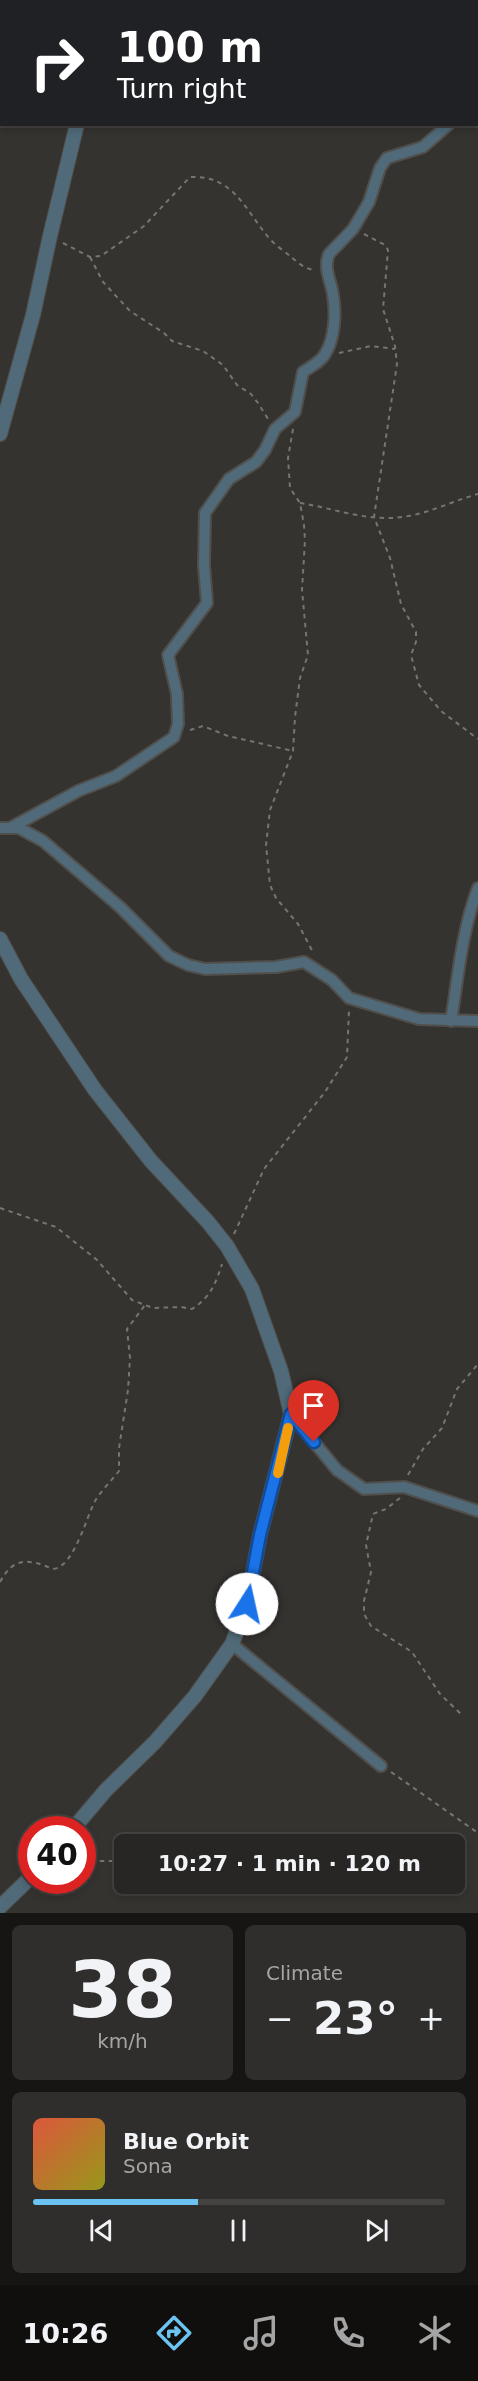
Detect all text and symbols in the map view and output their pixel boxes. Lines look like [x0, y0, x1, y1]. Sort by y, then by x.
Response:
text: 100 m [117, 23, 263, 72]
icon: right [18, 24, 96, 102]
text: Turn right [117, 73, 246, 104]
pin [288, 1380, 339, 1442]
icon: arrive [297, 1389, 330, 1422]
position arrow [215, 1572, 279, 1636]
speed limit sign: 40 [18, 1816, 96, 1894]
text: 10:27 · 1 min · 120 m [158, 1851, 421, 1876]
text: 38 [68, 1945, 177, 2035]
text: Climate [266, 1961, 343, 1985]
text: 23° [313, 1992, 398, 2045]
text: − [266, 1999, 294, 2038]
text: + [417, 1999, 445, 2038]
text: km/h [97, 2029, 148, 2053]
text: Blue Orbit [123, 2129, 249, 2154]
text: Sona [123, 2154, 173, 2178]
icon: previous [85, 2214, 118, 2247]
icon: pause [222, 2214, 255, 2247]
icon: next [360, 2214, 393, 2247]
icon: directions [153, 2312, 195, 2354]
icon: music [240, 2312, 282, 2354]
icon: phone [327, 2312, 369, 2354]
icon: climate [414, 2312, 456, 2354]
text: 10:26 [22, 2318, 108, 2349]

